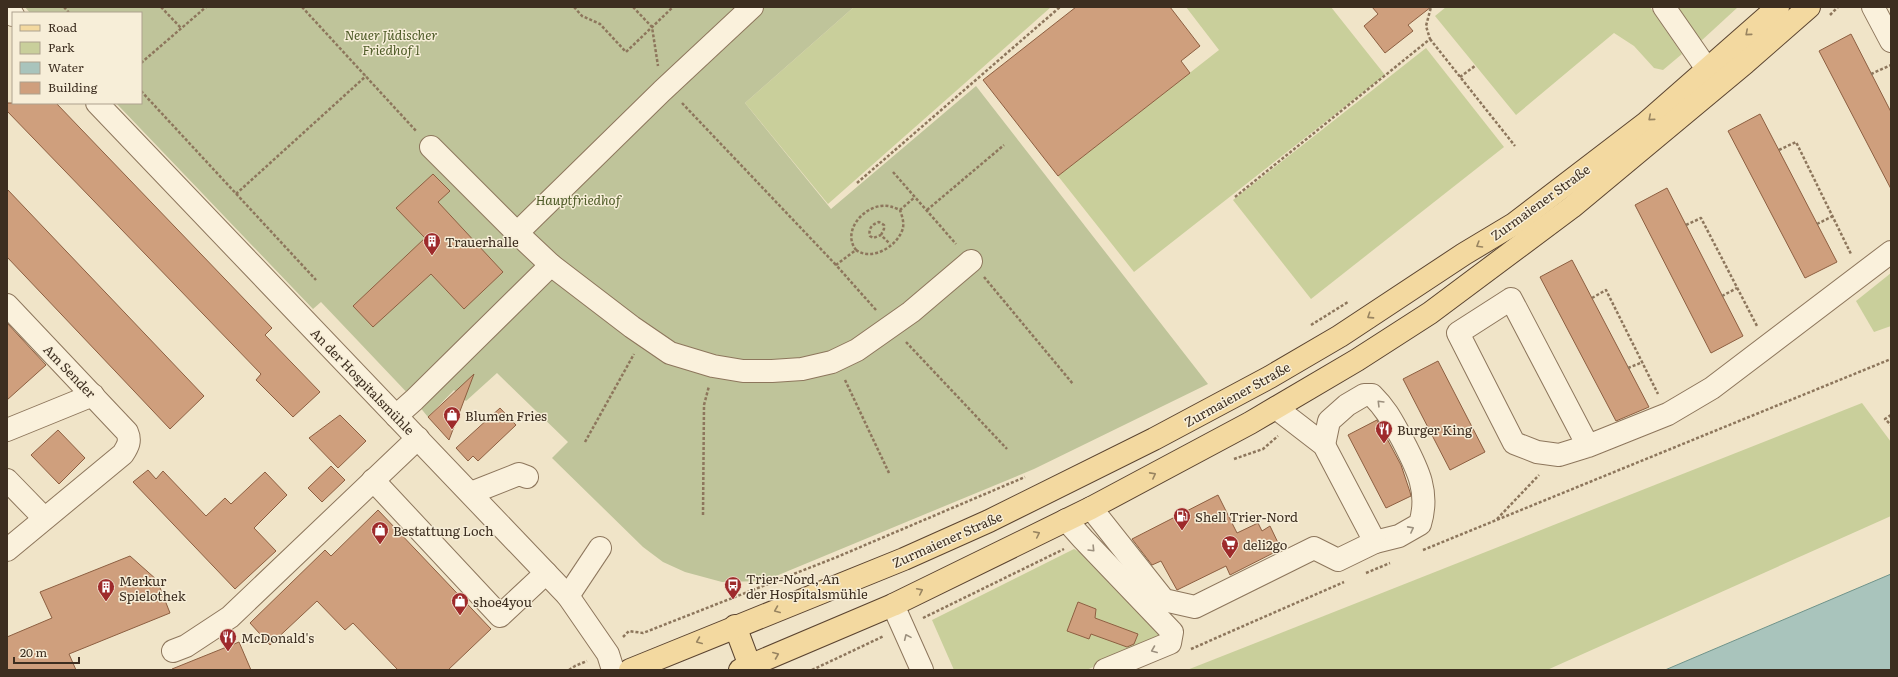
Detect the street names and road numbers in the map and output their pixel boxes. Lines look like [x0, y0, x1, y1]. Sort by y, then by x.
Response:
street label: Zurmaiener Straße [1486, 159, 1594, 245]
street label: An der Hospitalsmühle [307, 323, 419, 439]
street label: Am Sender [40, 340, 101, 403]
street label: Zurmaiener Straße [1181, 357, 1294, 431]
street label: Zurmaiener Straße [889, 506, 1005, 572]

